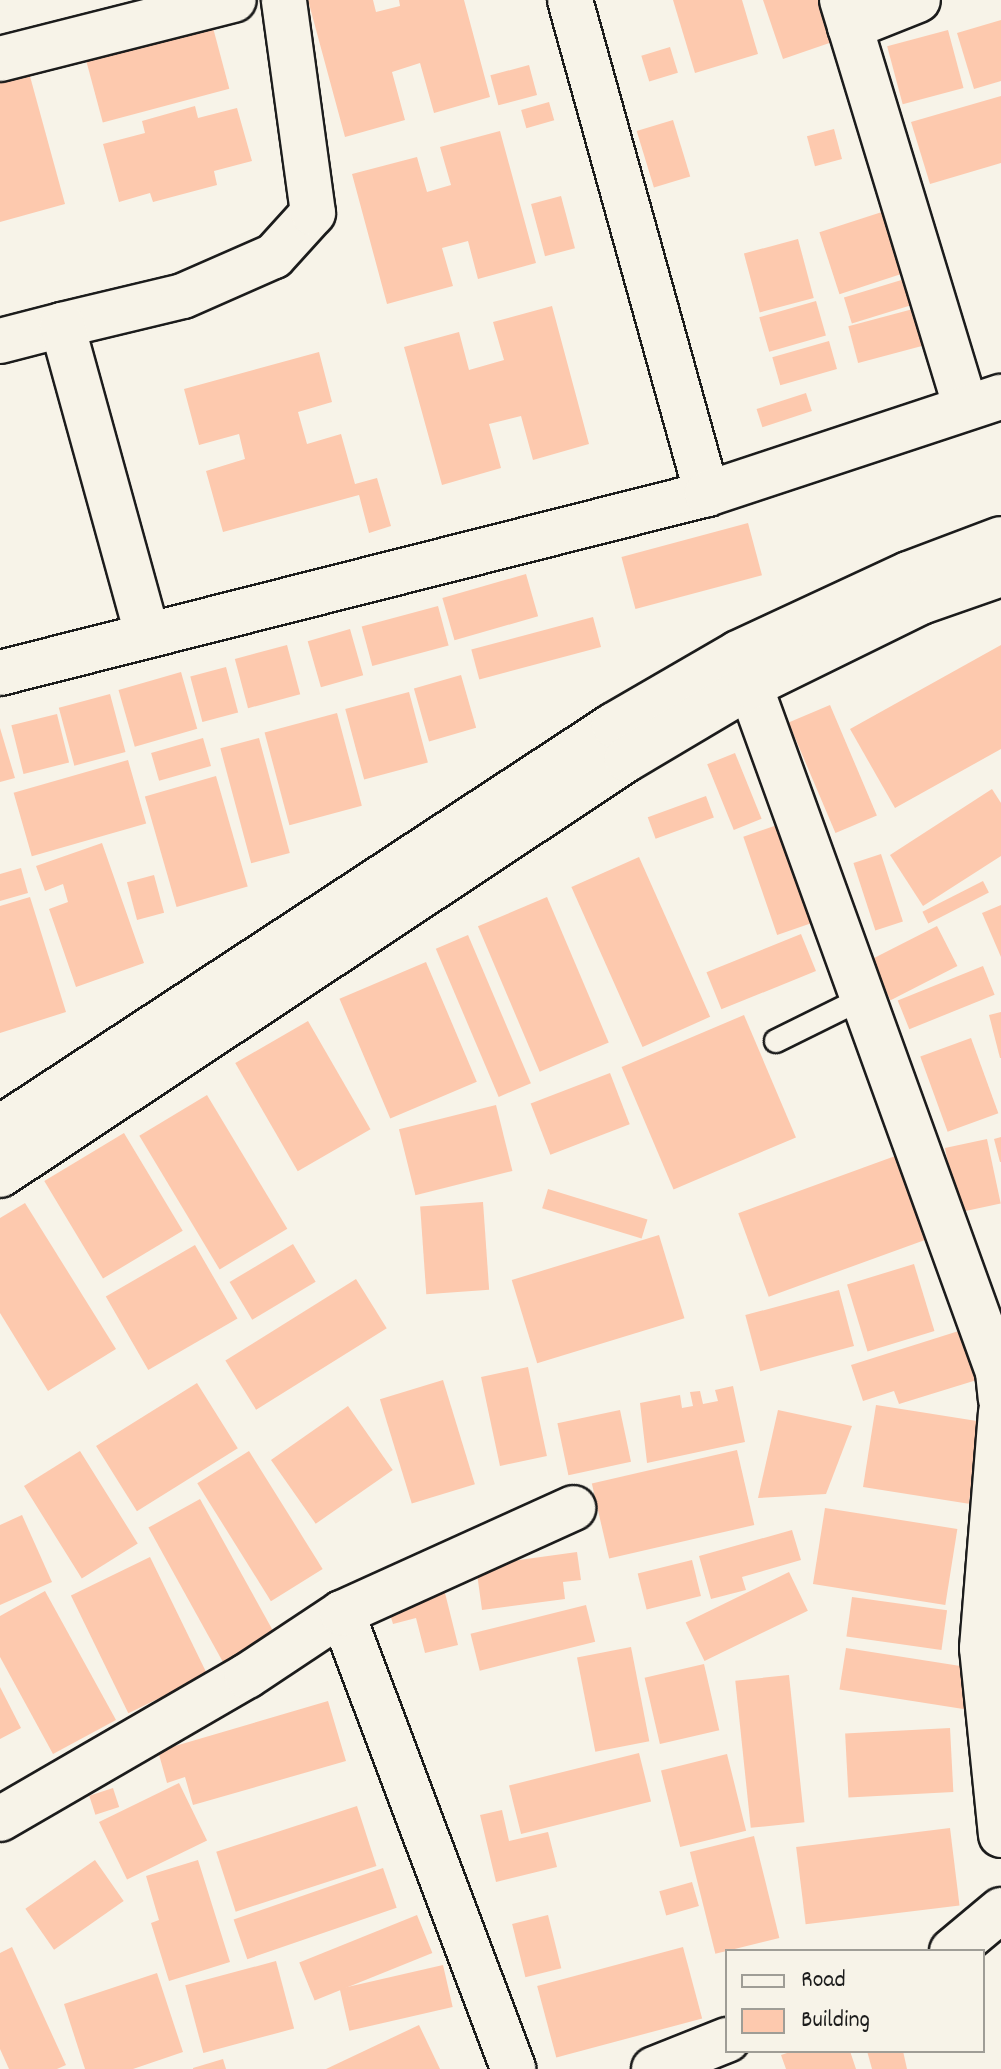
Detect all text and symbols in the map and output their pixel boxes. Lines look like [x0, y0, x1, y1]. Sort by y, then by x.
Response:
legend [725, 1949, 985, 2053]
text: Road [801, 1964, 846, 1998]
text: Building [801, 2004, 870, 2038]

